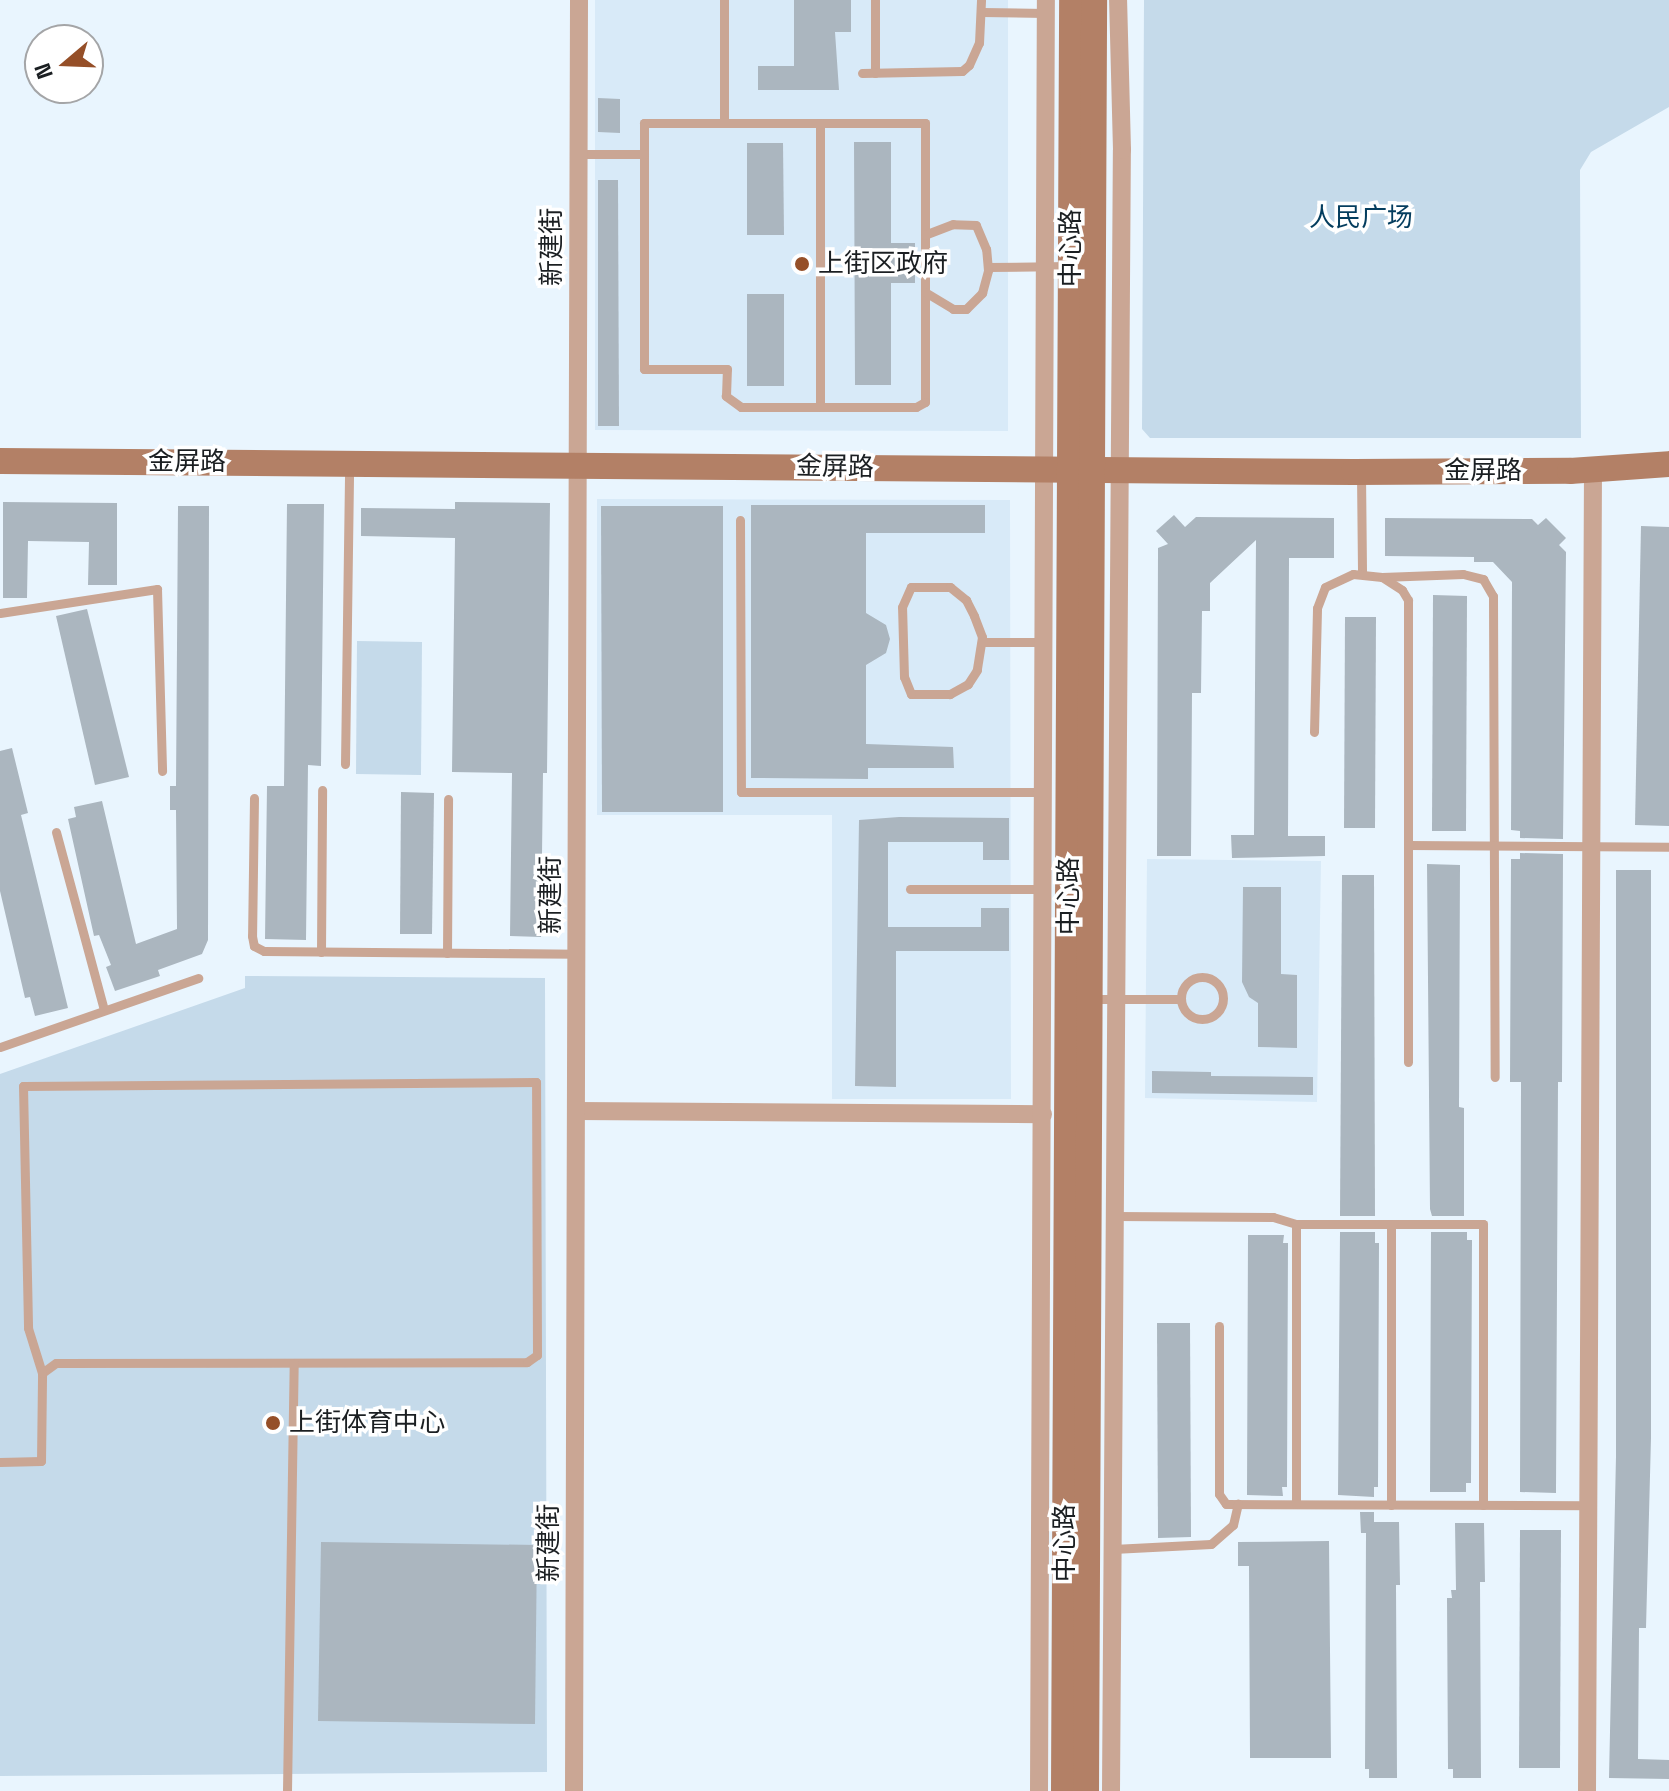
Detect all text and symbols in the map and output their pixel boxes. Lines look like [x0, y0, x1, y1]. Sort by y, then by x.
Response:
north arrow [24, 24, 104, 104]
text: N [28, 60, 59, 83]
park label: 人民广场 [1309, 202, 1413, 234]
street label: 新建街 [536, 208, 568, 286]
street label: 中心路 [1055, 209, 1087, 287]
place label: 上街区政府 [818, 248, 948, 280]
marker: 上街区政府 [793, 255, 811, 273]
street label: 金屏路 [148, 446, 226, 478]
street label: 金屏路 [796, 451, 874, 483]
street label: 金屏路 [1444, 455, 1522, 487]
street label: 新建街 [535, 856, 567, 934]
street label: 中心路 [1053, 857, 1085, 935]
place label: 上街体育中心 [289, 1407, 445, 1439]
marker: 上街体育中心 [264, 1414, 282, 1432]
street label: 新建街 [533, 1504, 565, 1582]
street label: 中心路 [1049, 1504, 1081, 1582]

